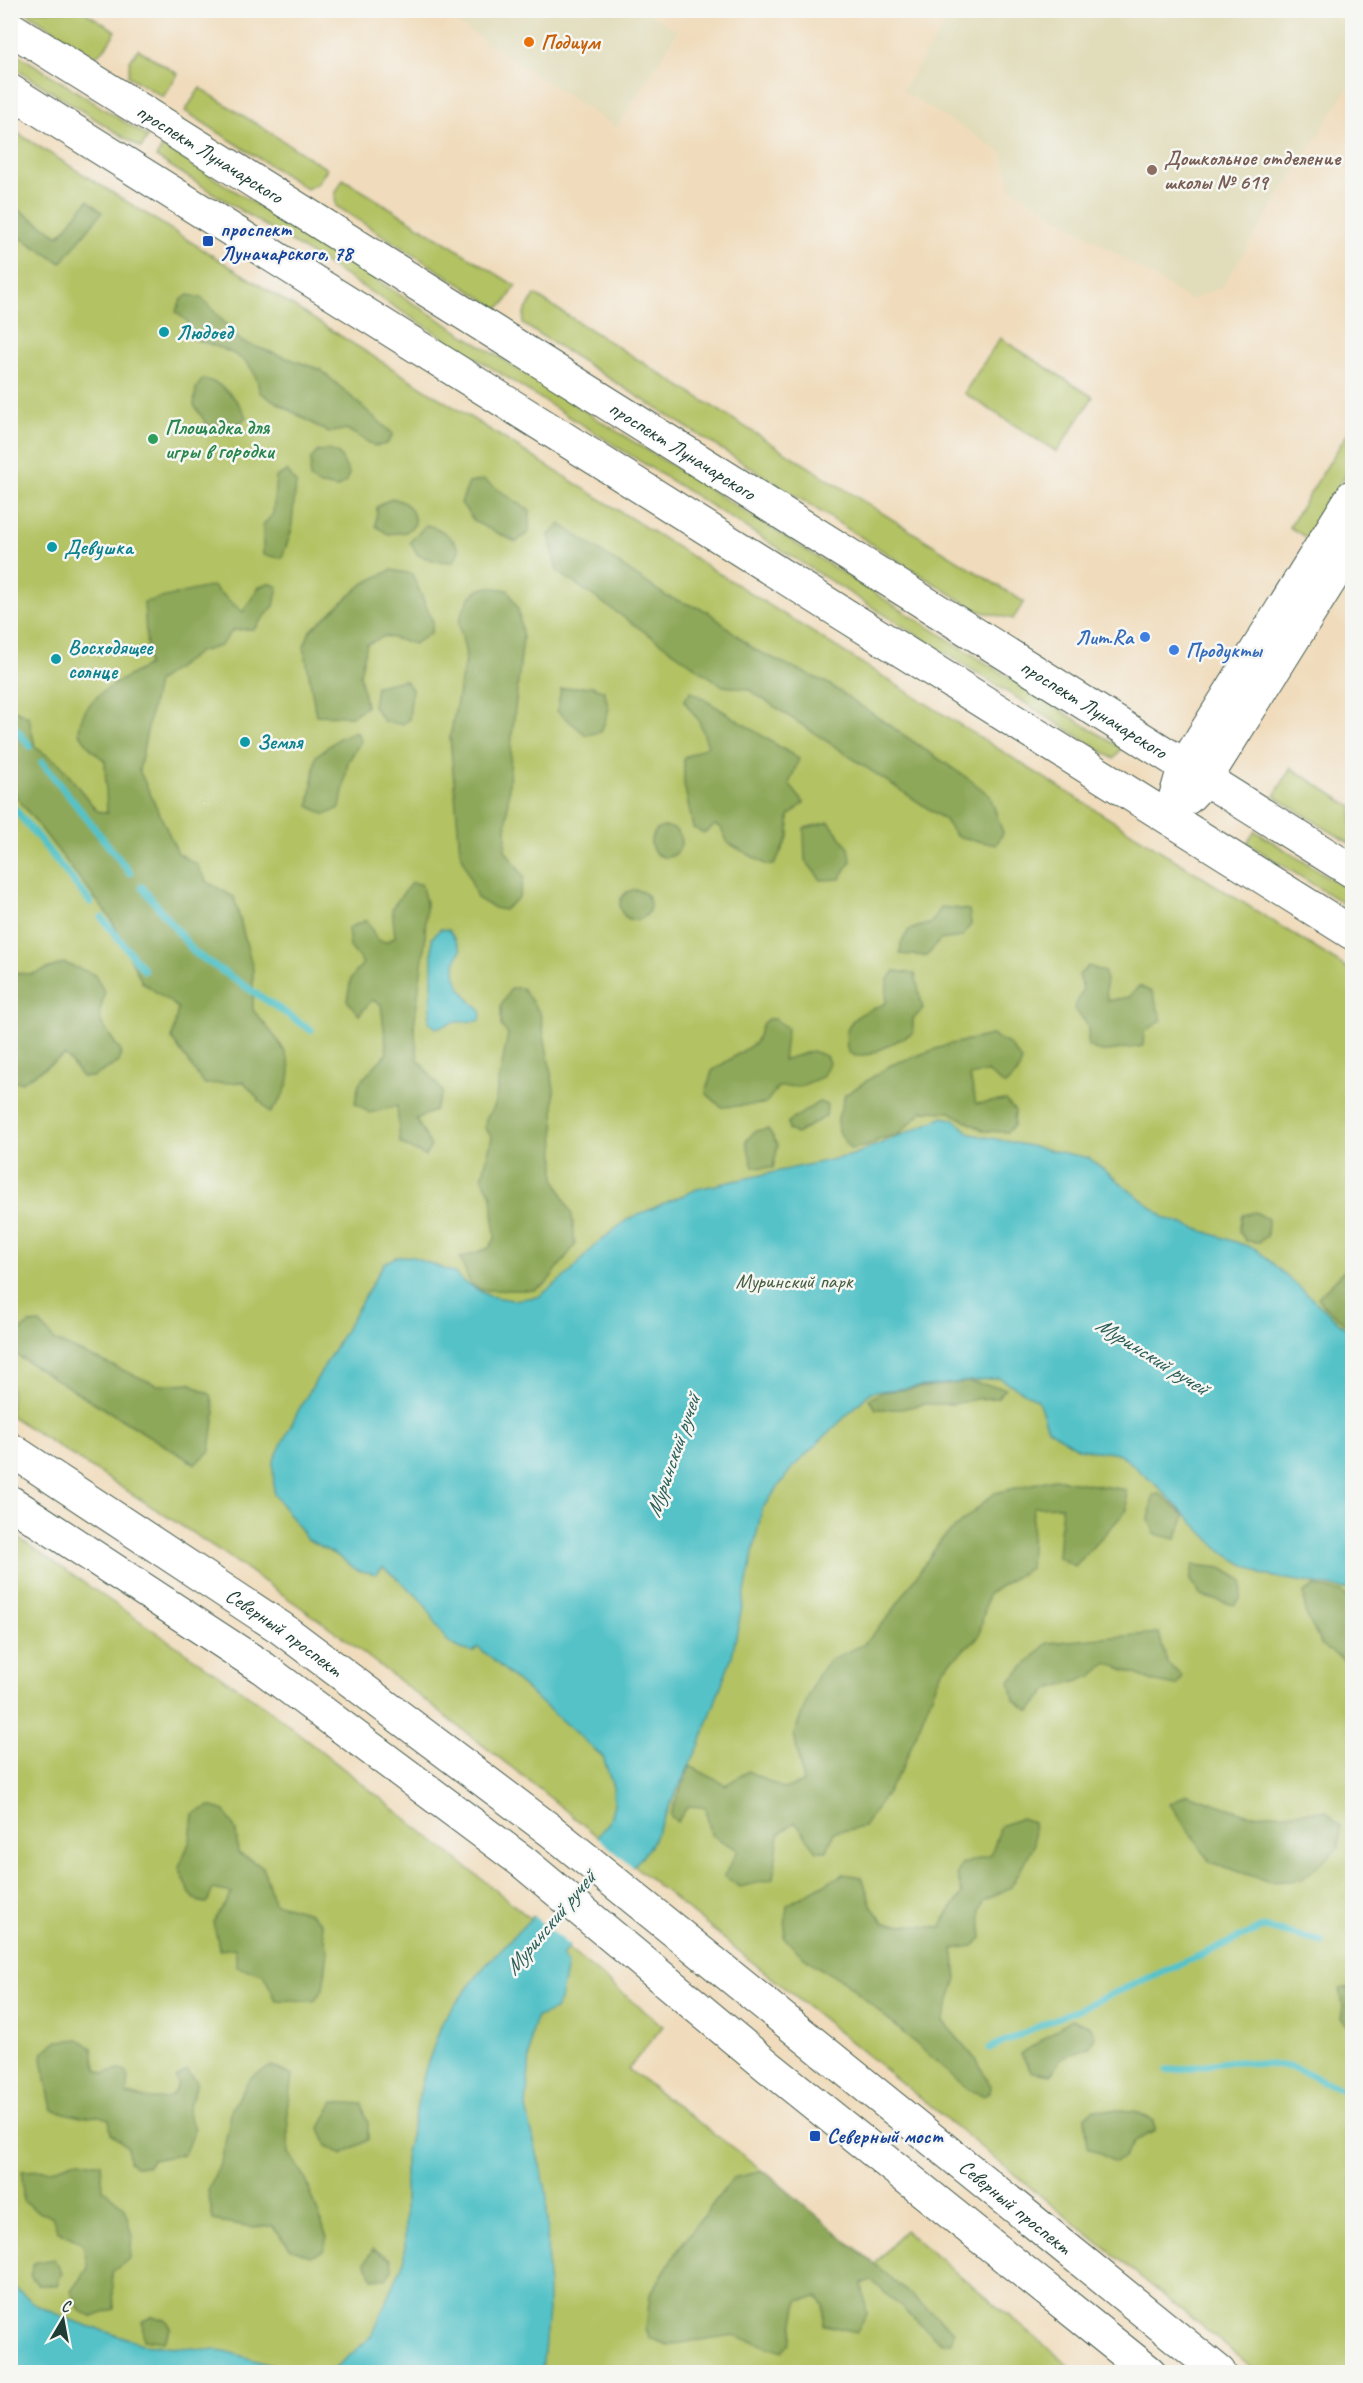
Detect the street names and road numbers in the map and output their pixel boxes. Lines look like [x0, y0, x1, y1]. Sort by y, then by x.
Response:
street label: проспект Луначарского [132, 98, 289, 210]
street label: проспект Луначарского [604, 395, 762, 507]
street label: проспект Луначарского [1016, 653, 1173, 765]
street label: Северный проспект [221, 1582, 349, 1684]
street label: Северный проспект [954, 2154, 1078, 2261]

